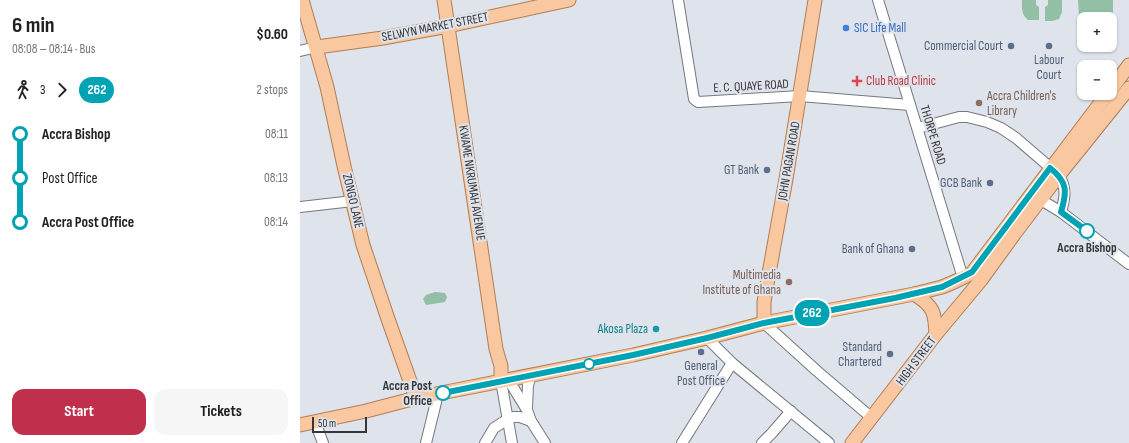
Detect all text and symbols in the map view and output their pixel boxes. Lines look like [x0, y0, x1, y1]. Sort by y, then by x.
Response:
street label: SELWYN MARKET STREET [380, 9, 490, 45]
text: 6 min [12, 12, 55, 39]
map controls [1077, 12, 1117, 100]
button: + [1077, 12, 1117, 52]
place label: SIC Life Mall [854, 20, 906, 36]
marker: SIC Life Mall [841, 23, 851, 33]
text: $0.60 [256, 25, 288, 44]
place label: Commercial Court [924, 38, 1003, 54]
text: 08:08 – 08:14 · Bus [12, 41, 95, 57]
marker: Commercial Court [1006, 41, 1016, 51]
marker: Labour Court [1044, 41, 1054, 51]
place label: Labour Court [1034, 52, 1064, 83]
button: − [1077, 60, 1117, 100]
place label: Club Road Clinic [866, 73, 936, 89]
marker: Club Road Clinic [851, 75, 863, 87]
street label: E. C. QUAYE ROAD [713, 76, 789, 96]
icon: walk [12, 79, 34, 101]
icon: forward [51, 79, 73, 101]
text: 262 [87, 81, 106, 98]
text: 3 [40, 82, 45, 98]
text: 2 stops [257, 82, 288, 98]
place label: Accra Children's Library [986, 88, 1057, 119]
marker: Accra Children's Library [974, 98, 984, 108]
street label: THORPE ROAD [916, 103, 950, 167]
street label: JOHN PAGAN ROAD [774, 120, 804, 203]
street label: KWAME NKRUMAH AVENUE [455, 124, 489, 242]
text: Accra Bishop [42, 125, 110, 144]
text: 08:11 [265, 126, 288, 142]
place label: GT Bank [724, 162, 759, 178]
marker: GT Bank [762, 165, 772, 175]
text: Post Office [42, 169, 98, 188]
text: 08:13 [264, 170, 288, 186]
street label: ZONGO LANE [339, 172, 367, 230]
place label: GCB Bank [940, 175, 982, 191]
marker: GCB Bank [985, 178, 995, 188]
text: Accra Post Office [42, 213, 134, 232]
text: 08:14 [264, 214, 288, 230]
marker: Accra Bishop [1079, 223, 1095, 239]
place label: Accra Bishop [1056, 240, 1117, 256]
place label: Bank of Ghana [842, 241, 904, 257]
marker: Bank of Ghana [907, 244, 917, 254]
place label: Multimedia Institute of Ghana [702, 267, 781, 298]
marker: Multimedia Institute of Ghana [784, 277, 794, 287]
line badge: 262 [789, 300, 835, 326]
text: 262 [803, 304, 821, 321]
place label: Akosa Plaza [597, 321, 648, 337]
marker: Akosa Plaza [651, 324, 661, 334]
street label: HIGH STREET [892, 333, 940, 389]
place label: Standard Chartered [838, 339, 882, 370]
marker: General Post Office [696, 347, 706, 357]
marker: Standard Chartered [885, 349, 895, 359]
unlabelled marker [583, 358, 595, 370]
place label: General Post Office [677, 358, 725, 389]
place label: Accra Post Office [382, 378, 433, 409]
marker: Accra Post Office [435, 385, 451, 401]
button: Start [12, 389, 146, 435]
button: Tickets [154, 389, 288, 435]
scale bar [312, 415, 367, 434]
text: 50 m [318, 417, 336, 430]

